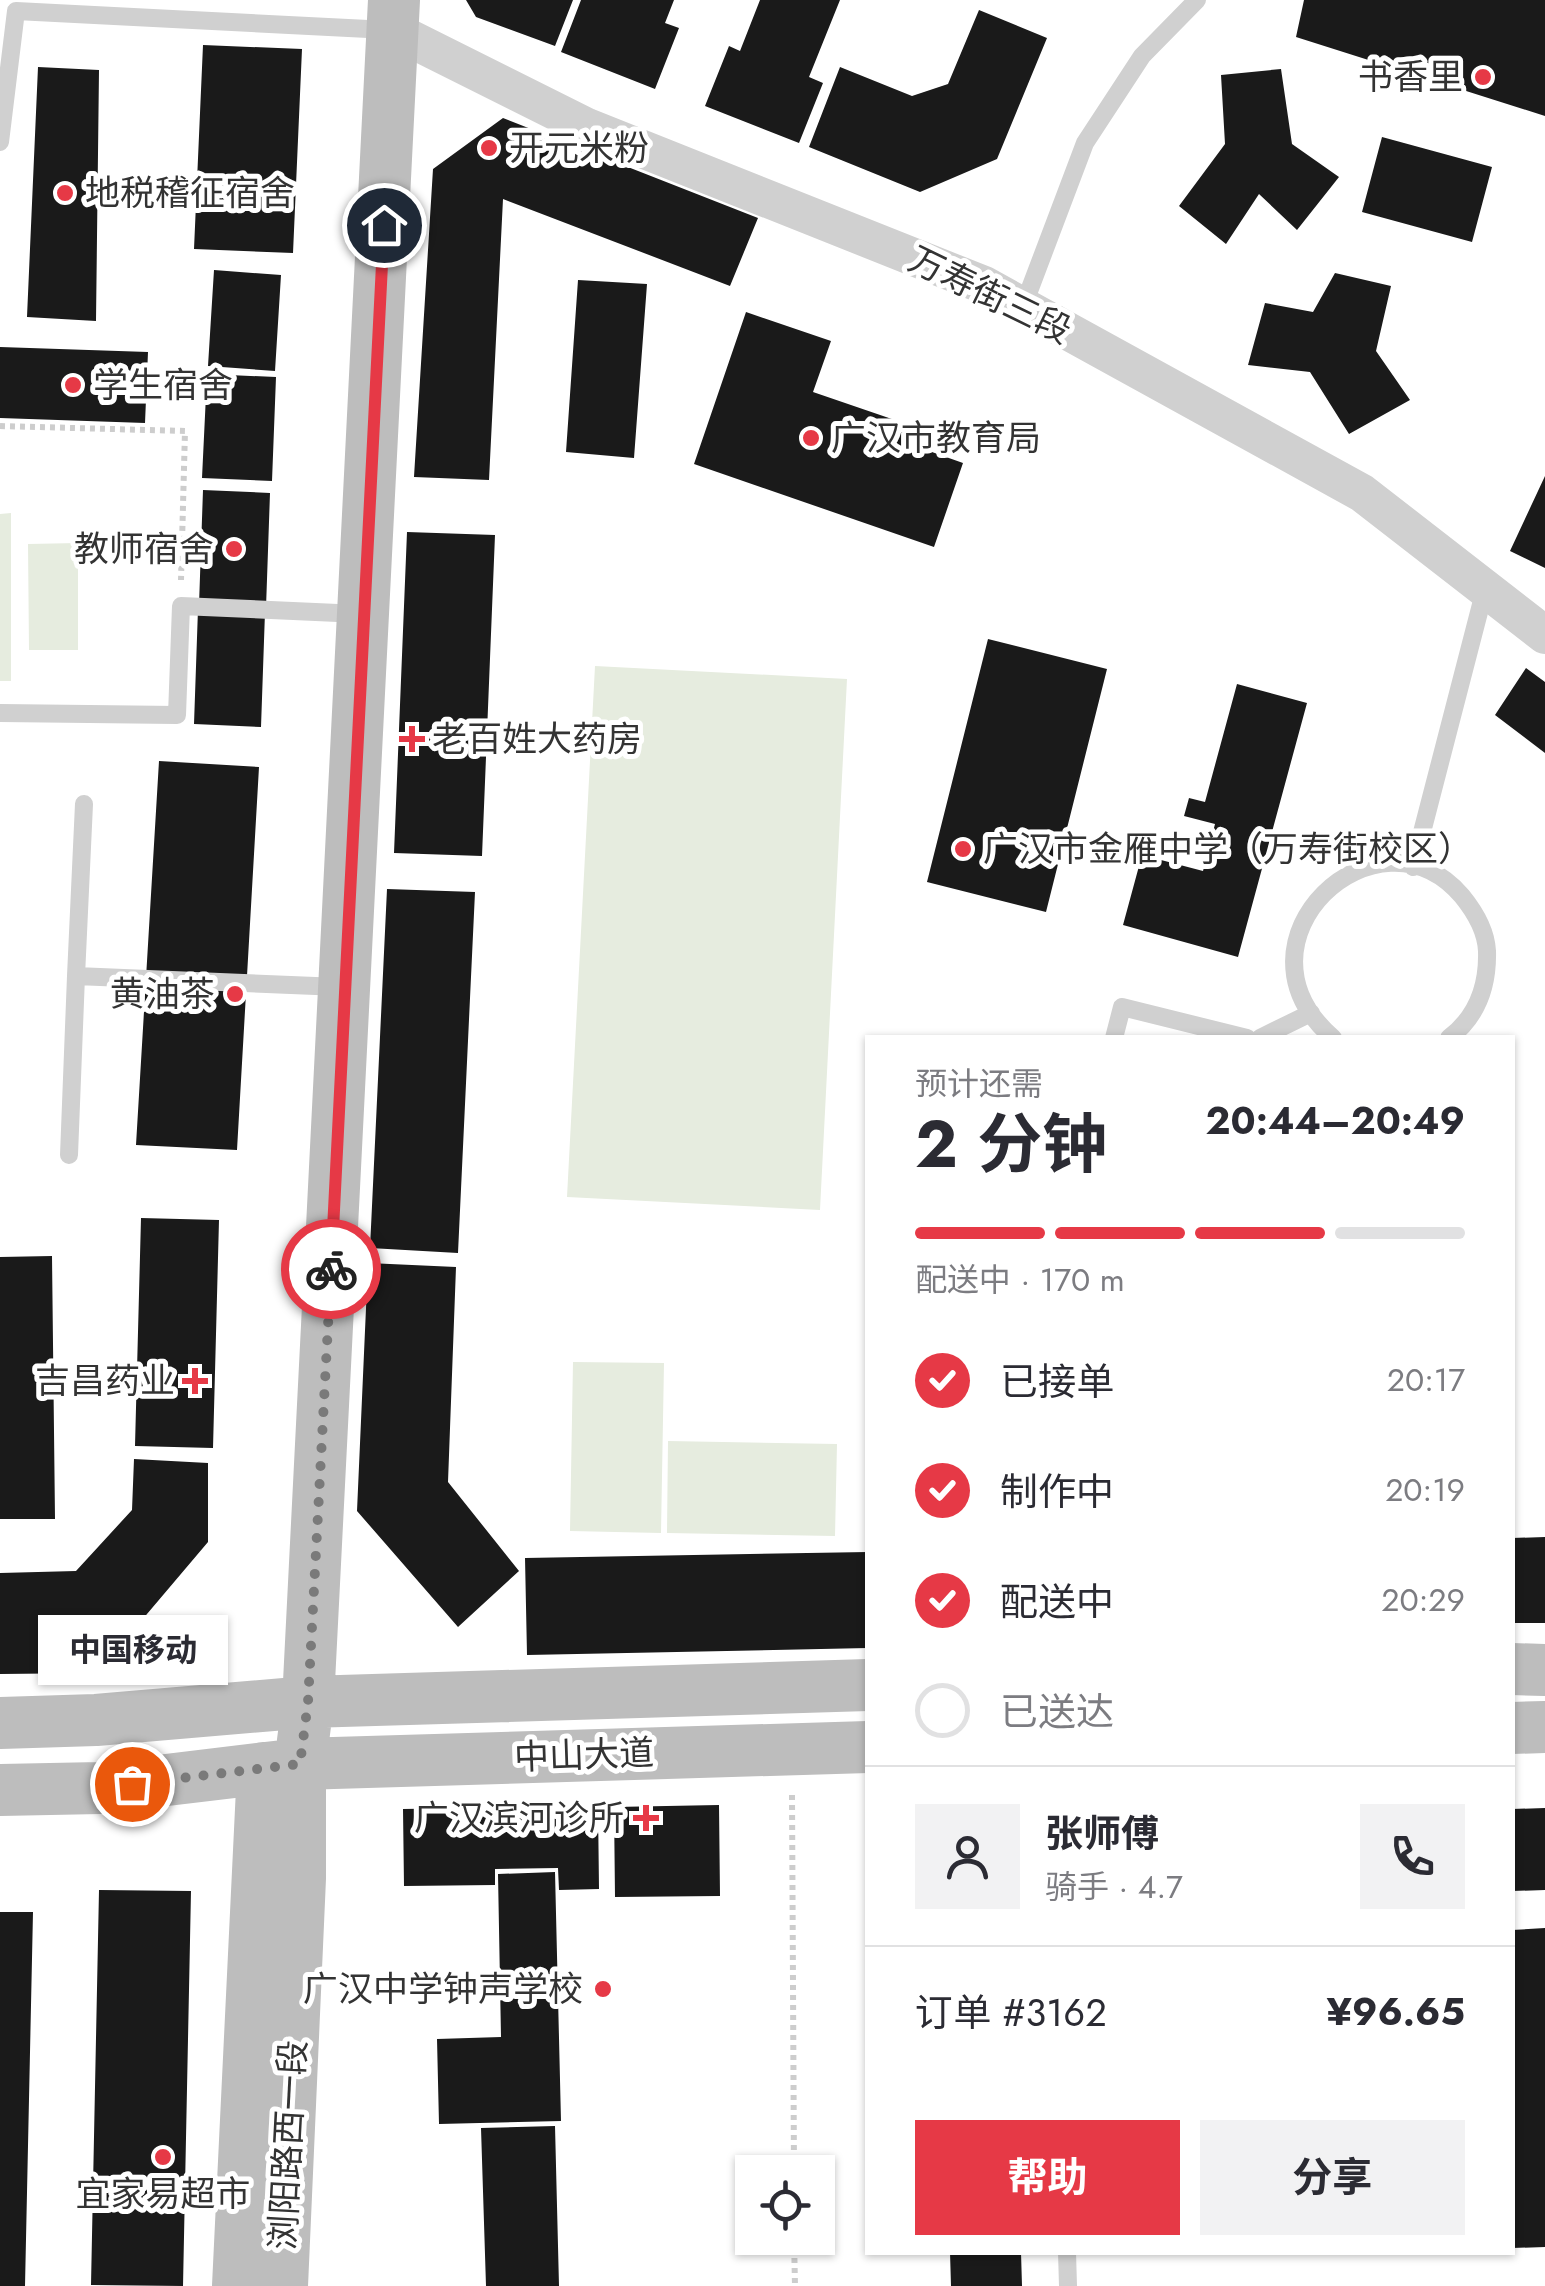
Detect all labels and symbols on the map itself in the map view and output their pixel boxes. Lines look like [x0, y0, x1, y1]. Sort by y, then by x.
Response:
place label: 书香里 [1358, 52, 1463, 102]
marker: 书香里 [1472, 66, 1494, 88]
place label: 开元米粉 [509, 123, 649, 173]
marker: 开元米粉 [478, 137, 500, 159]
place label: 地税稽征宿舍 [85, 168, 295, 218]
marker: 地税稽征宿舍 [54, 182, 76, 204]
pin [342, 183, 427, 268]
street label: 万寿街三段 [900, 234, 1080, 356]
place label: 学生宿舍 [93, 360, 233, 410]
marker: 学生宿舍 [62, 374, 84, 396]
place label: 广汉市教育局 [831, 413, 1041, 463]
marker: 广汉市教育局 [800, 427, 822, 449]
place label: 教师宿舍 [74, 524, 214, 574]
marker: 教师宿舍 [223, 538, 245, 560]
place label: 老百姓大药房 [432, 714, 642, 764]
marker: 老百姓大药房 [401, 728, 423, 750]
place label: 广汉市金雁中学（万寿街校区） [983, 824, 1473, 874]
marker: 广汉市金雁中学（万寿街校区） [952, 838, 974, 860]
place label: 黄油茶 [110, 969, 215, 1019]
marker: 黄油茶 [224, 983, 246, 1005]
courier [281, 1219, 381, 1319]
place label: 吉昌药业 [35, 1356, 175, 1406]
marker: 吉昌药业 [184, 1370, 206, 1392]
callout: 中国移动 [37, 1614, 227, 1684]
street label: 中山大道 [513, 1728, 655, 1782]
pin [90, 1742, 175, 1827]
place label: 广汉滨河诊所 [414, 1793, 624, 1843]
marker: 广汉滨河诊所 [633, 1805, 659, 1831]
place label: 广汉中学钟声学校 [303, 1964, 583, 2014]
marker: 广汉中学钟声学校 [592, 1978, 614, 2000]
street label: 浏阳路西一段 [258, 2039, 318, 2251]
marker: 宜家易超市 [152, 2146, 174, 2168]
place label: 宜家易超市 [75, 2169, 251, 2219]

